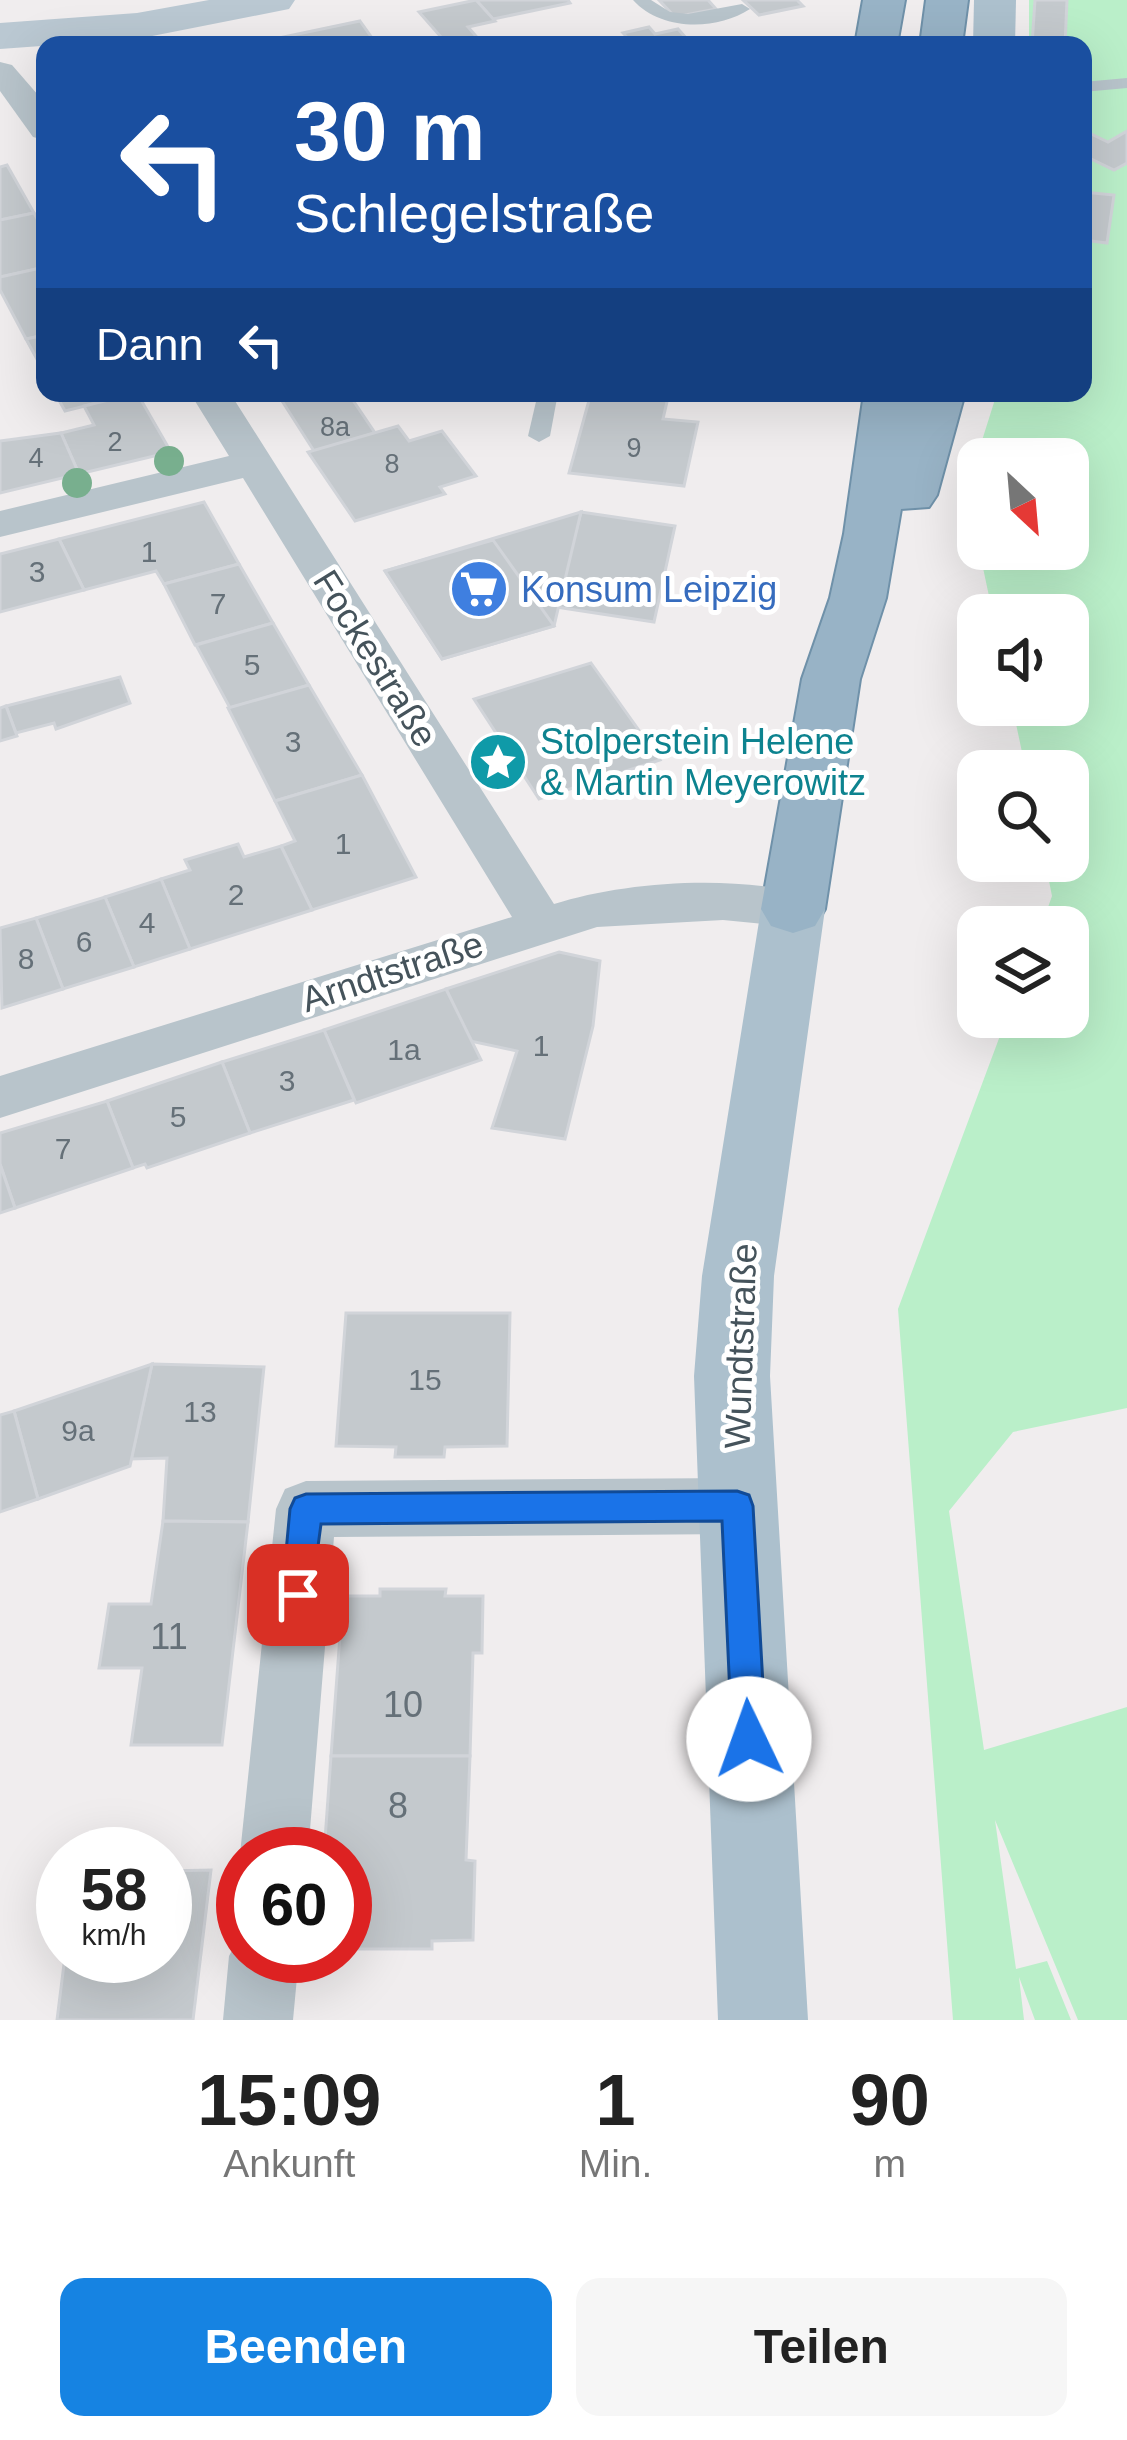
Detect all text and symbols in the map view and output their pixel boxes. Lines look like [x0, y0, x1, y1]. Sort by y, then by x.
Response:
icon: left [96, 84, 252, 240]
text: 30 m [294, 84, 485, 178]
text: Schlegelstraße [294, 183, 654, 243]
icon: left [228, 312, 294, 378]
text: Dann [96, 319, 204, 370]
house number: 8a [320, 412, 351, 442]
house number: 2 [107, 427, 123, 457]
house number: 9 [626, 433, 642, 463]
north arrow [957, 438, 1089, 570]
map controls [957, 438, 1089, 1038]
house number: 4 [28, 443, 44, 473]
house number: 8 [384, 449, 400, 479]
house number: 1 [141, 535, 157, 568]
house number: 3 [29, 555, 45, 588]
supermarket icon: Konsum Leipzig [448, 558, 510, 620]
street label: Fockestraße [305, 563, 446, 754]
place label: Konsum Leipzig [521, 569, 777, 610]
house number: 7 [210, 587, 226, 620]
button: sound [957, 594, 1089, 726]
house number: 5 [244, 648, 260, 681]
place label: Stolperstein Helene & Martin Meyerowitz [540, 721, 866, 803]
house number: 3 [285, 725, 301, 758]
place icon: Stolperstein Helene & Martin Meyerowitz [467, 731, 529, 793]
button: search [957, 750, 1089, 882]
house number: 1 [335, 827, 351, 860]
house number: 2 [228, 878, 244, 911]
house number: 4 [139, 906, 155, 939]
button: layers [957, 906, 1089, 1038]
street label: Arndtstraße [296, 923, 488, 1020]
house number: 6 [76, 925, 92, 958]
house number: 8 [18, 942, 34, 975]
house number: 1 [533, 1029, 549, 1062]
house number: 1a [387, 1033, 421, 1066]
house number: 3 [279, 1064, 295, 1097]
house number: 5 [170, 1100, 186, 1133]
house number: 7 [55, 1132, 71, 1165]
street label: Wundtstraße [716, 1243, 765, 1449]
house number: 15 [408, 1363, 442, 1396]
house number: 13 [183, 1395, 217, 1428]
house number: 9a [61, 1414, 95, 1447]
pin [247, 1544, 349, 1646]
icon: arrive [265, 1562, 331, 1628]
house number: 11 [150, 1616, 188, 1657]
position arrow [686, 1676, 812, 1802]
house number: 10 [383, 1684, 423, 1725]
house number: 8 [388, 1785, 408, 1826]
speed limit sign: 60 [216, 1827, 372, 1983]
text: 58 [81, 1856, 147, 1923]
text: km/h [81, 1918, 147, 1951]
text: 15:09 [197, 2060, 381, 2140]
text: 1 [596, 2060, 636, 2140]
text: 90 [850, 2060, 930, 2140]
text: Ankunft [223, 2142, 355, 2185]
text: Min. [579, 2142, 652, 2185]
text: m [873, 2142, 906, 2185]
button: Beenden [60, 2278, 552, 2416]
button: Teilen [576, 2278, 1067, 2416]

